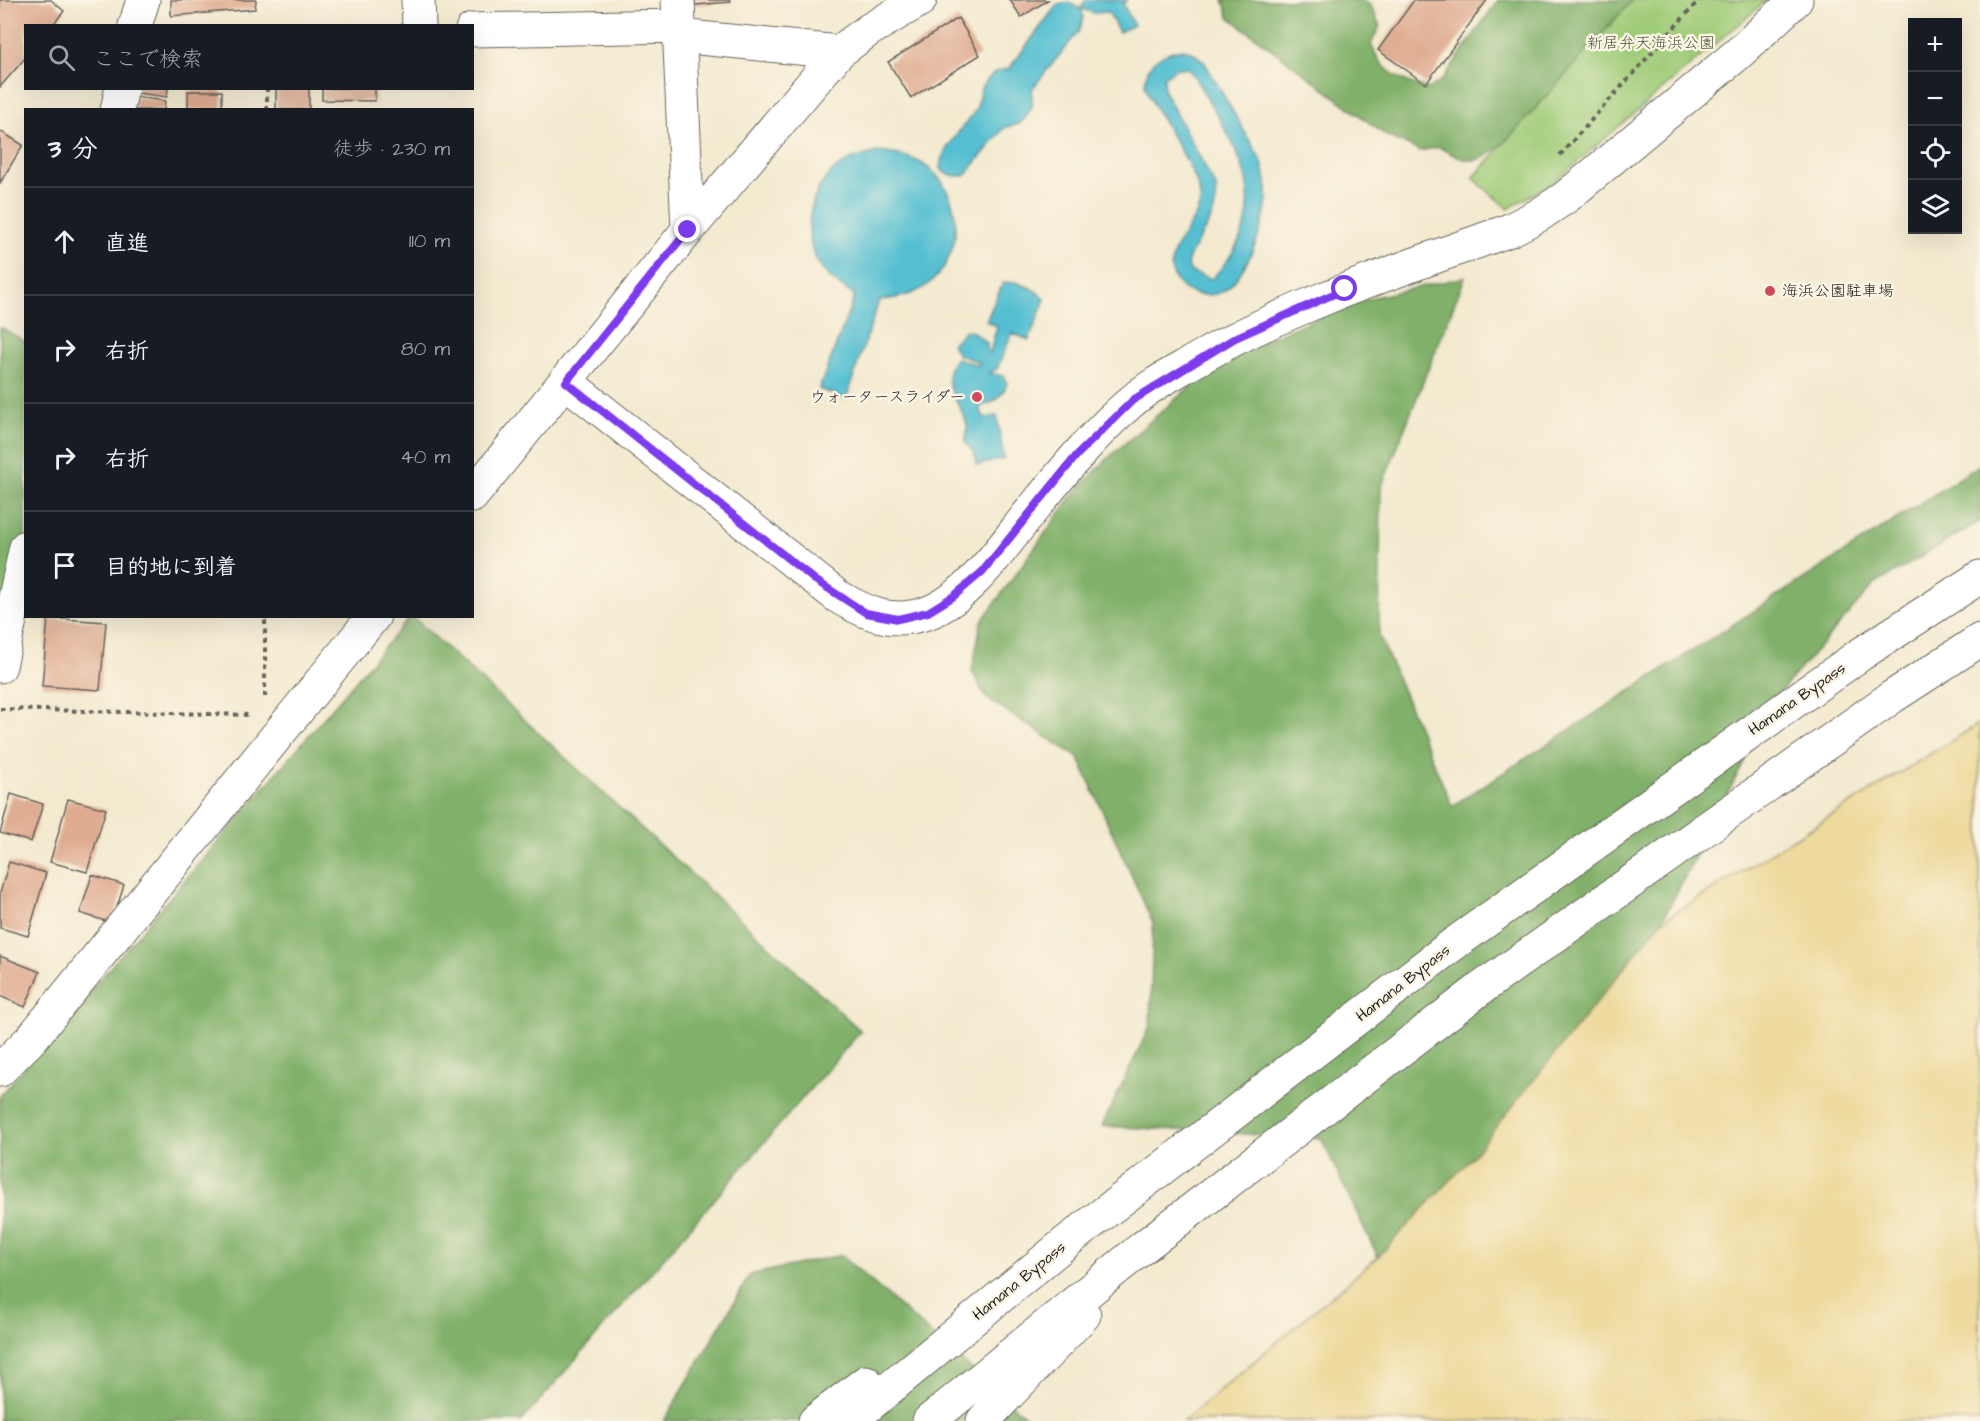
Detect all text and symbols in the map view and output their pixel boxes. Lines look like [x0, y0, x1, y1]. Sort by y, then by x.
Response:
map controls [1908, 18, 1962, 234]
button: + [1908, 18, 1962, 72]
search box [24, 24, 474, 90]
park label: 新居弁天海浜公園 [1587, 32, 1715, 54]
icon: search [45, 41, 78, 74]
text: ここで検索 [93, 44, 203, 75]
button: − [1908, 72, 1962, 126]
button: locate [1908, 126, 1962, 180]
text: 3 分 [48, 131, 98, 167]
text: 徒歩 · 230 m [333, 135, 450, 163]
button: layers [1908, 180, 1962, 234]
route end [674, 216, 700, 242]
icon: ahead [48, 225, 81, 258]
text: 110 m [409, 227, 450, 255]
text: 直進 [105, 228, 149, 259]
route start [1331, 275, 1357, 301]
place label: 海浜公園駐車場 [1782, 280, 1894, 302]
marker: 海浜公園駐車場 [1763, 284, 1777, 298]
icon: right [48, 333, 81, 366]
text: 80 m [401, 335, 450, 363]
text: 右折 [105, 336, 149, 367]
place label: ウォータースライダー [809, 386, 965, 408]
marker: ウォータースライダー [970, 390, 984, 404]
icon: right [48, 441, 81, 474]
text: 40 m [400, 443, 450, 471]
text: 右折 [105, 444, 149, 475]
icon: arrive [48, 549, 81, 582]
text: 目的地に到着 [105, 552, 237, 583]
street label: Hamana Bypass [1744, 657, 1851, 742]
street label: Hamana Bypass [1351, 939, 1455, 1028]
street label: Hamana Bypass [968, 1237, 1071, 1326]

